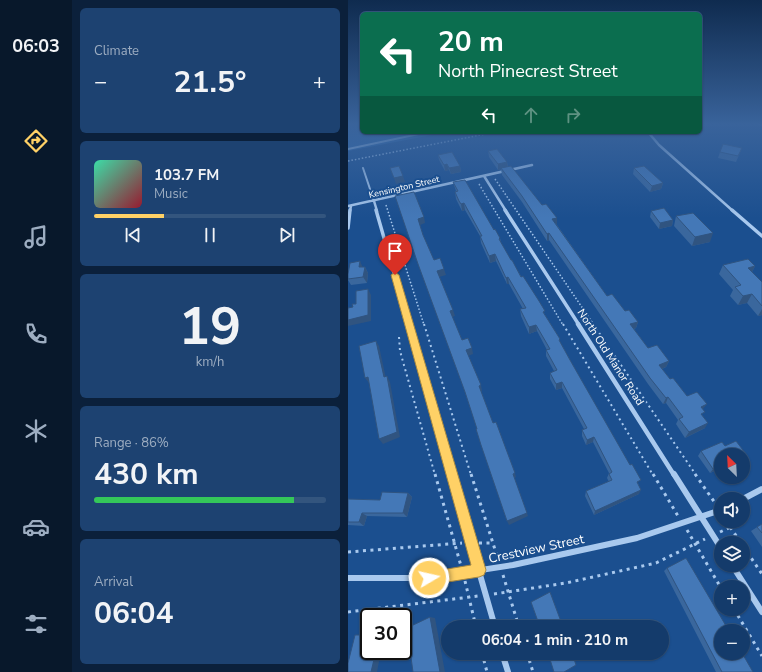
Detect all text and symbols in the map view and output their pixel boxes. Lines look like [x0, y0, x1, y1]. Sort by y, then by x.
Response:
text: 20 m [438, 23, 504, 61]
icon: left [372, 28, 424, 80]
text: 06:03 [12, 34, 60, 58]
text: Climate [94, 42, 139, 60]
text: North Pinecrest Street [438, 59, 618, 83]
text: 21.5° [174, 62, 246, 103]
text: − [94, 67, 107, 97]
text: + [313, 67, 326, 97]
icon: left [478, 104, 500, 126]
icon: ahead [520, 104, 542, 126]
icon: right [562, 104, 584, 126]
icon: directions [22, 127, 50, 155]
text: 103.7 FM [154, 165, 219, 185]
street label: Kensington Street [367, 173, 441, 201]
text: Music [154, 185, 188, 203]
icon: music [22, 223, 50, 251]
icon: previous [122, 224, 144, 246]
icon: pause [199, 224, 221, 246]
icon: next [276, 224, 298, 246]
pin [378, 234, 412, 275]
icon: arrive [384, 240, 406, 262]
text: 19 [179, 291, 241, 362]
street label: North Old Manor Road [574, 306, 647, 408]
icon: phone [22, 320, 50, 348]
text: km/h [196, 353, 224, 371]
icon: climate [22, 417, 50, 445]
text: Range · 86% [94, 434, 169, 452]
north arrow [714, 448, 750, 484]
map controls [714, 448, 750, 660]
text: 430 km [94, 454, 199, 495]
button: sound [714, 492, 750, 528]
icon: car [22, 513, 50, 541]
street label: Crestview Street [487, 530, 586, 568]
button: layers [714, 536, 750, 572]
position arrow [408, 557, 450, 599]
text: Arrival [94, 573, 133, 591]
button: + [714, 580, 750, 616]
text: 06:04 [94, 593, 173, 634]
speed limit sign: 30 [360, 608, 412, 660]
icon: filters [22, 610, 50, 638]
button: − [714, 624, 750, 660]
text: 06:04 · 1 min · 210 m [482, 630, 628, 650]

